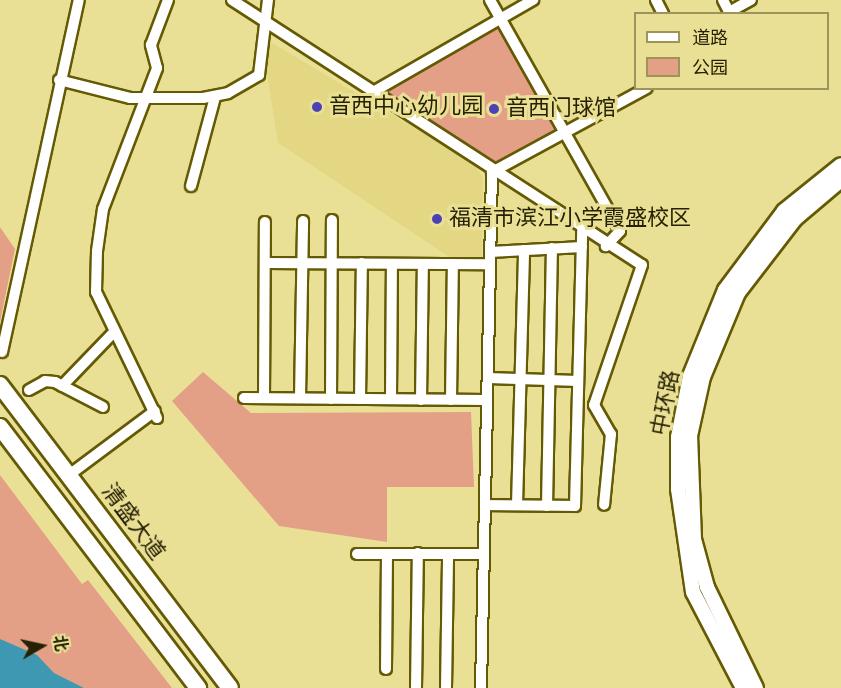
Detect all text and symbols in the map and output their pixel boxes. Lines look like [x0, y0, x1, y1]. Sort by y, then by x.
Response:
legend [634, 12, 829, 90]
text: 道路 [692, 25, 728, 52]
text: 公园 [692, 55, 728, 82]
place label: 音西中心幼儿园 [329, 94, 483, 120]
place label: 音西门球馆 [506, 96, 616, 122]
marker: 音西中心幼儿园 [310, 100, 324, 114]
marker: 音西门球馆 [487, 102, 501, 116]
place label: 福清市滨江小学霞盛校区 [449, 206, 691, 232]
marker: 福清市滨江小学霞盛校区 [430, 212, 444, 226]
street label: 中环路 [647, 368, 685, 438]
street label: 清盛大道 [96, 479, 170, 565]
north arrow [12, 616, 72, 676]
text: 北 [47, 633, 73, 653]

